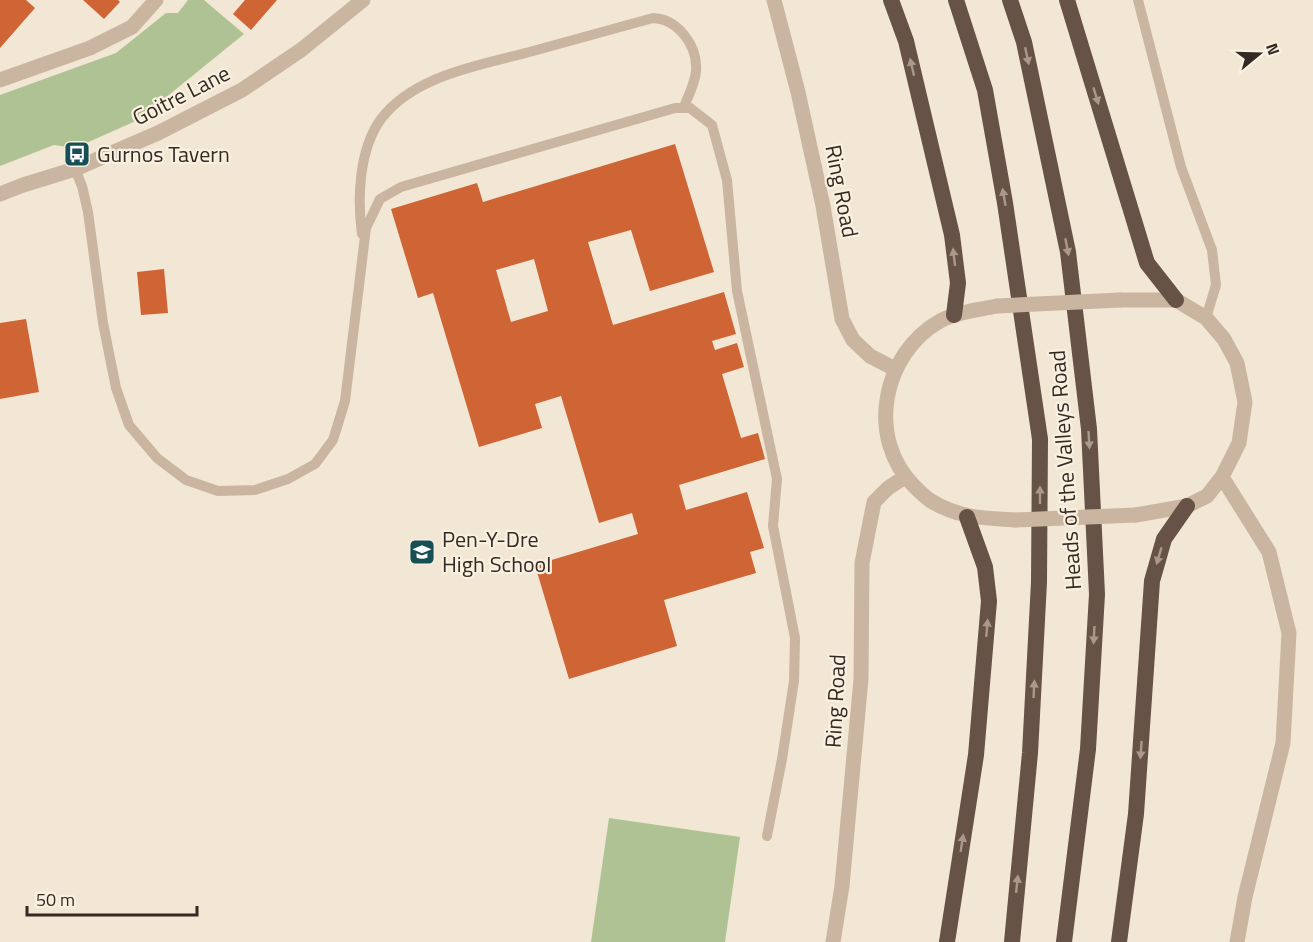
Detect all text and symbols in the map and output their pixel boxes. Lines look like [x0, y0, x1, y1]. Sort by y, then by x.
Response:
north arrow [1229, 24, 1289, 84]
text: N [1260, 40, 1286, 58]
one-way arrow [1023, 47, 1032, 66]
street label: Goitre Lane [126, 56, 236, 134]
one-way arrow [906, 58, 916, 76]
one-way arrow [1092, 87, 1102, 105]
place label: Gurnos Tavern [97, 137, 230, 171]
bus stop icon: Gurnos Tavern [62, 139, 92, 169]
street label: Ring Road [816, 142, 868, 240]
one-way arrow [999, 188, 1008, 207]
one-way arrow [1063, 237, 1072, 256]
one-way arrow [950, 247, 959, 266]
street label: Heads of the Valleys Road [1040, 349, 1090, 591]
one-way arrow [1085, 431, 1094, 450]
one-way arrow [1035, 485, 1045, 504]
place label: Pen-Y-Dre High School [442, 522, 551, 581]
school or university icon: Pen-Y-Dre High School [407, 537, 437, 567]
one-way arrow [1154, 547, 1163, 565]
one-way arrow [982, 619, 992, 638]
one-way arrow [1090, 626, 1099, 645]
street label: Ring Road [816, 653, 854, 749]
one-way arrow [1029, 680, 1038, 699]
one-way arrow [1136, 740, 1145, 759]
one-way arrow [958, 833, 967, 852]
one-way arrow [1012, 874, 1022, 893]
scale bar [27, 879, 196, 917]
text: 50 m [36, 886, 75, 913]

